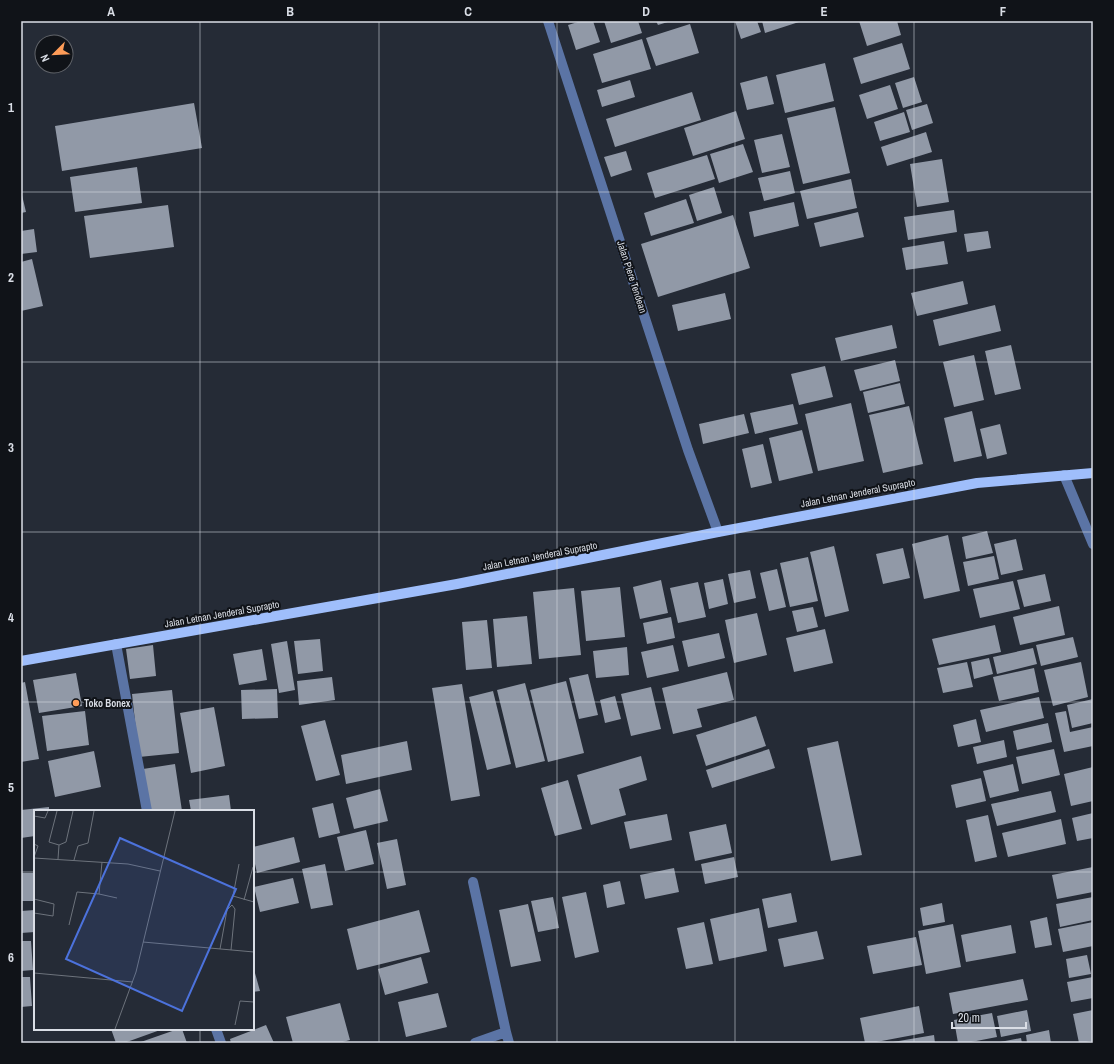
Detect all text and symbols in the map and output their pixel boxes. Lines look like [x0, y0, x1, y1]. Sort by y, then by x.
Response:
text: A [107, 3, 115, 20]
text: B [286, 3, 294, 20]
text: C [464, 3, 472, 20]
text: D [642, 3, 650, 20]
text: E [820, 3, 828, 20]
text: F [1000, 3, 1007, 20]
north arrow [34, 34, 74, 74]
text: N [37, 52, 53, 64]
text: 1 [8, 99, 14, 116]
street label: Jalan Piere Tendean [614, 239, 650, 315]
text: 2 [8, 269, 14, 286]
text: 3 [8, 439, 14, 456]
street label: Jalan Letnan Jenderal Suprapto [800, 475, 917, 510]
street label: Jalan Letnan Jenderal Suprapto [482, 538, 599, 573]
street label: Jalan Letnan Jenderal Suprapto [164, 597, 281, 630]
text: 4 [8, 609, 14, 626]
place label: Toko Bonex [84, 697, 131, 710]
marker: Toko Bonex [71, 698, 81, 708]
text: 5 [8, 779, 14, 796]
inset map [34, 810, 254, 1030]
text: 6 [8, 949, 14, 966]
scale bar [952, 1004, 1026, 1030]
text: 20 m [958, 1010, 980, 1026]

